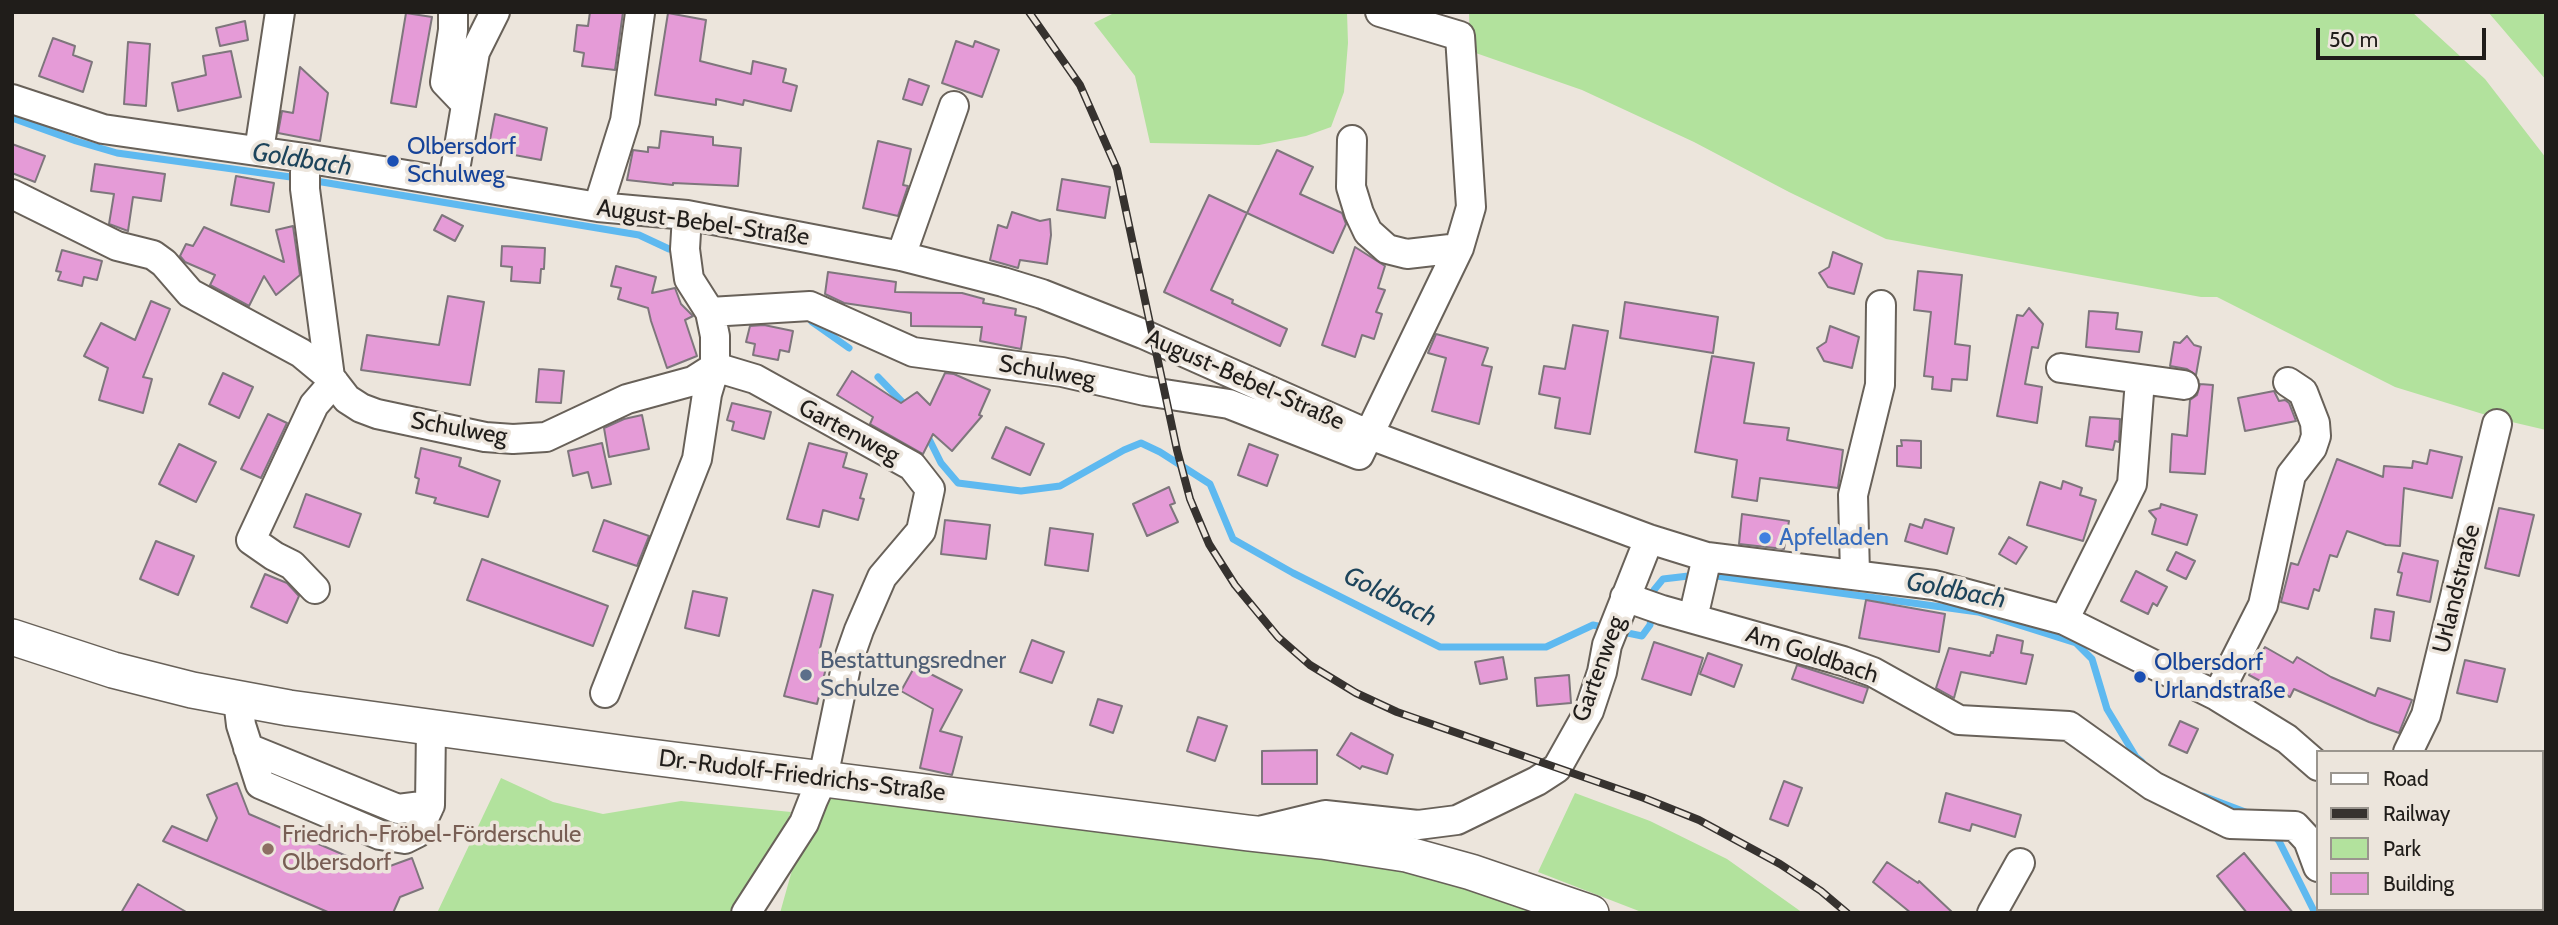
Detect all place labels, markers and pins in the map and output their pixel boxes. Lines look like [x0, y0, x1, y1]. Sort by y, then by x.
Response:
place label: Olbersdorf Schulweg [407, 133, 516, 189]
marker: Olbersdorf Schulweg [385, 153, 401, 169]
place label: Apfelladen [1779, 524, 1889, 552]
marker: Apfelladen [1757, 530, 1773, 546]
place label: Bestattungsredner Schulze [820, 647, 1006, 703]
place label: Olbersdorf Urlandstraße [2154, 649, 2285, 705]
marker: Bestattungsredner Schulze [798, 667, 814, 683]
marker: Olbersdorf Urlandstraße [2132, 669, 2148, 685]
place label: Friedrich-Fröbel-Förderschule Olbersdorf [282, 821, 581, 877]
marker: Friedrich-Fröbel-Förderschule Olbersdorf [260, 841, 276, 857]

